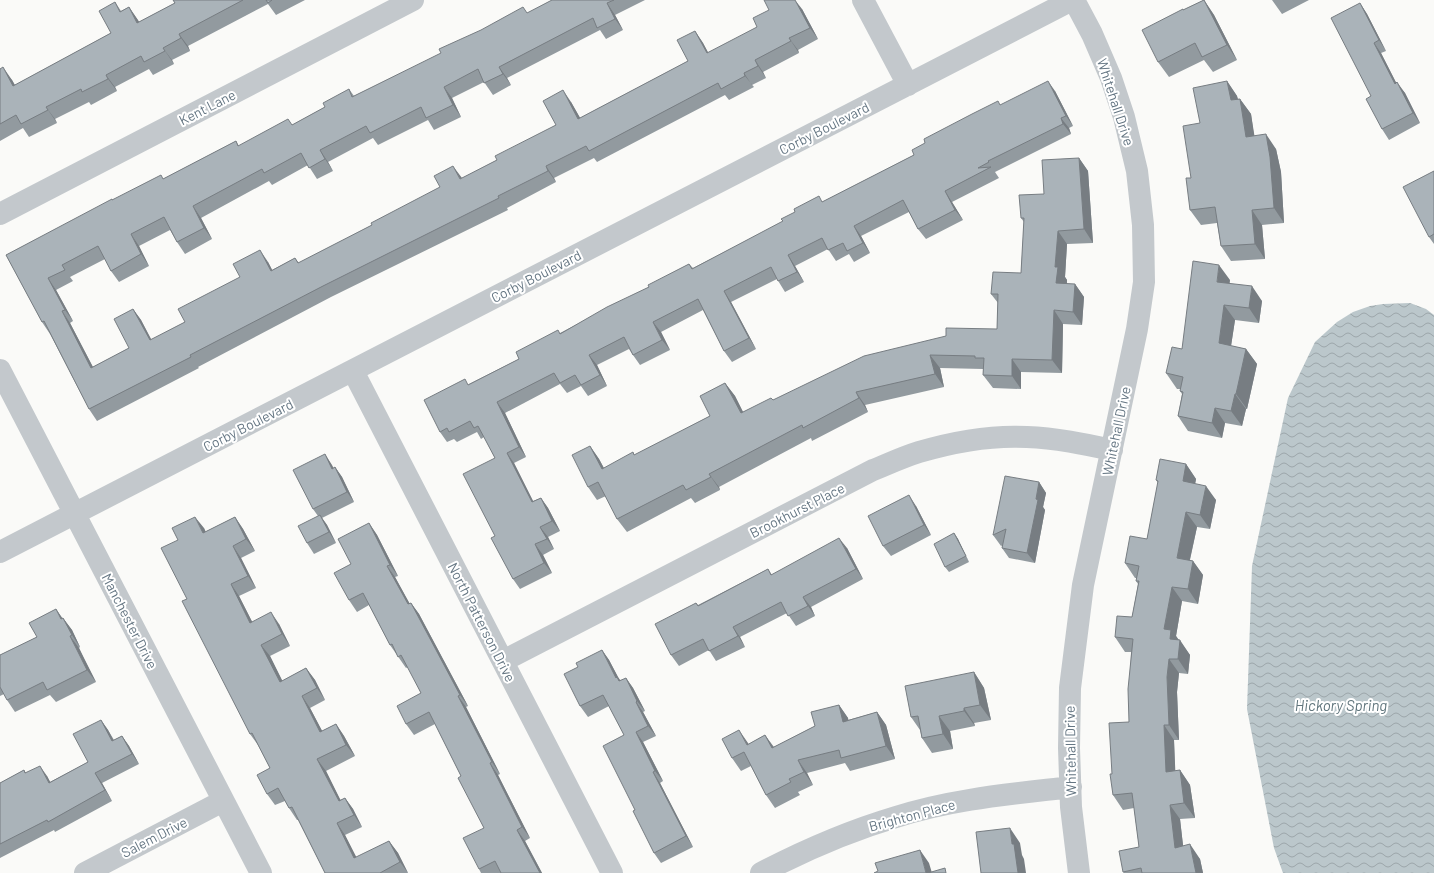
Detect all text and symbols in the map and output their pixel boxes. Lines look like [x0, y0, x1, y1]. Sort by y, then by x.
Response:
street label: Whitehall Drive [1094, 56, 1138, 148]
street label: Kent Lane [176, 86, 238, 128]
street label: Corby Boulevard [776, 98, 872, 158]
street label: Corby Boulevard [488, 246, 584, 306]
street label: Whitehall Drive [1098, 385, 1134, 477]
street label: Corby Boulevard [200, 395, 296, 455]
street label: Brookhurst Place [747, 479, 847, 541]
street label: North Patterson Drive [445, 560, 519, 684]
street label: Manchester Drive [99, 570, 161, 672]
water label: Hickory Spring [1295, 696, 1387, 714]
street label: Whitehall Drive [1061, 705, 1079, 797]
street label: Brighton Place [867, 795, 957, 835]
street label: Salem Drive [118, 813, 190, 861]

